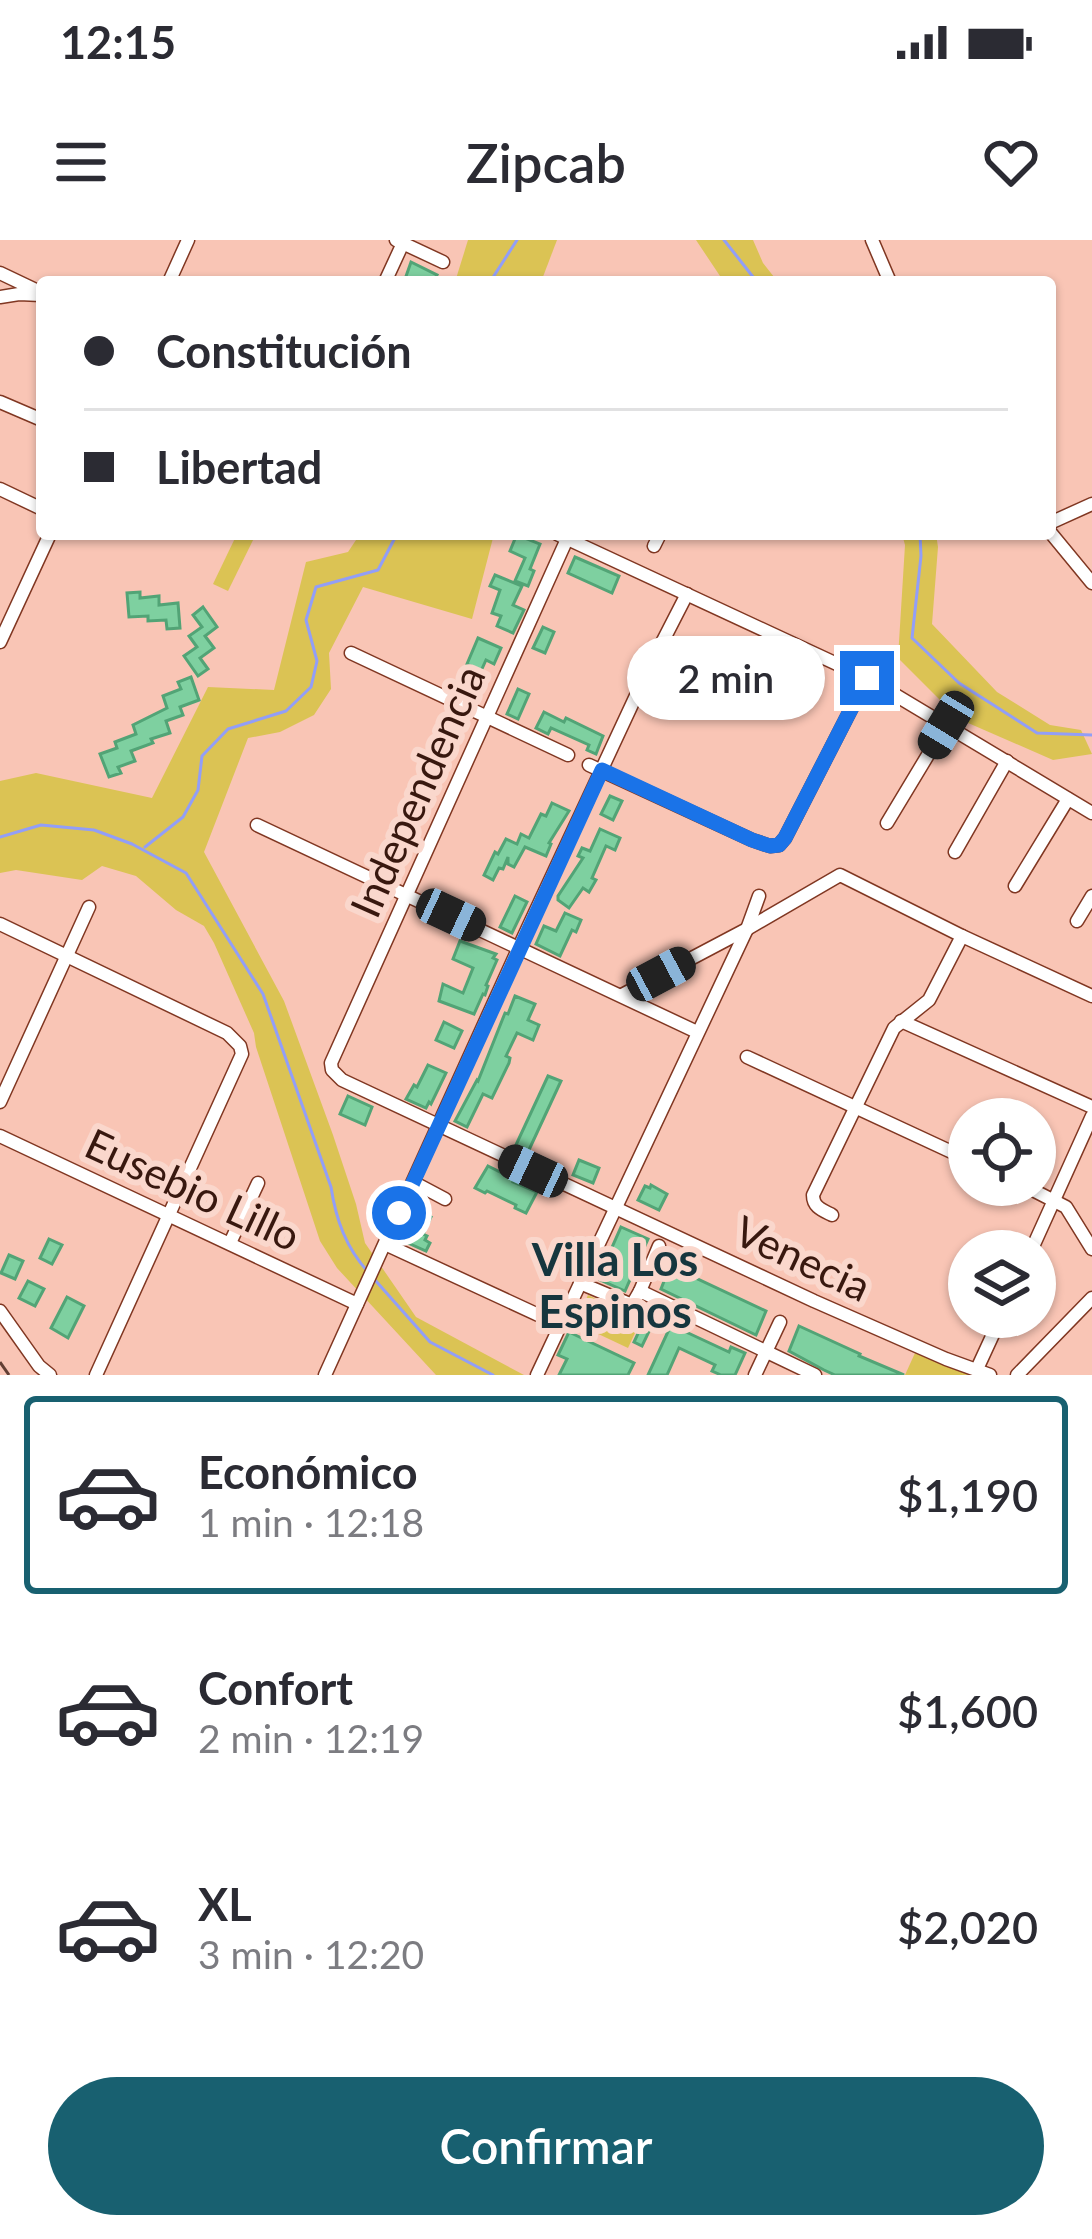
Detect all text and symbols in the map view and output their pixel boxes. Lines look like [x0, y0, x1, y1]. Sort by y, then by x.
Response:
text: 12:15 [60, 15, 176, 69]
icon: menu [48, 129, 114, 195]
icon: heart [978, 129, 1044, 195]
text: Zipcab [466, 130, 626, 195]
text: Constitución [156, 324, 412, 378]
text: Libertad [156, 440, 322, 494]
callout: 2 min [627, 636, 825, 720]
route end [840, 651, 894, 705]
text: 2 min [678, 655, 774, 701]
street label: Independencia [339, 658, 495, 924]
car [912, 685, 980, 765]
car [411, 883, 491, 947]
car [621, 941, 701, 1007]
map controls [948, 1098, 1056, 1338]
button: locate [948, 1098, 1056, 1206]
street label: Eusebio Lillo [78, 1118, 308, 1260]
car [493, 1139, 573, 1203]
route start [372, 1186, 426, 1240]
street label: Venecia [727, 1205, 879, 1311]
button: layers [948, 1230, 1056, 1338]
district label: Villa Los Espinos [531, 1232, 698, 1338]
icon: car [54, 1441, 162, 1549]
text: Económico [198, 1445, 418, 1499]
text: $1,190 [897, 1468, 1038, 1522]
text: 1 min · 12:18 [198, 1499, 424, 1545]
icon: car [54, 1657, 162, 1765]
text: Confort [198, 1661, 353, 1715]
text: $1,600 [897, 1684, 1038, 1738]
text: 2 min · 12:19 [198, 1715, 424, 1761]
icon: car [54, 1873, 162, 1981]
text: XL [198, 1877, 252, 1931]
text: $2,020 [897, 1900, 1038, 1954]
text: 3 min · 12:20 [198, 1931, 424, 1977]
button: Confirmar [48, 2077, 1044, 2215]

